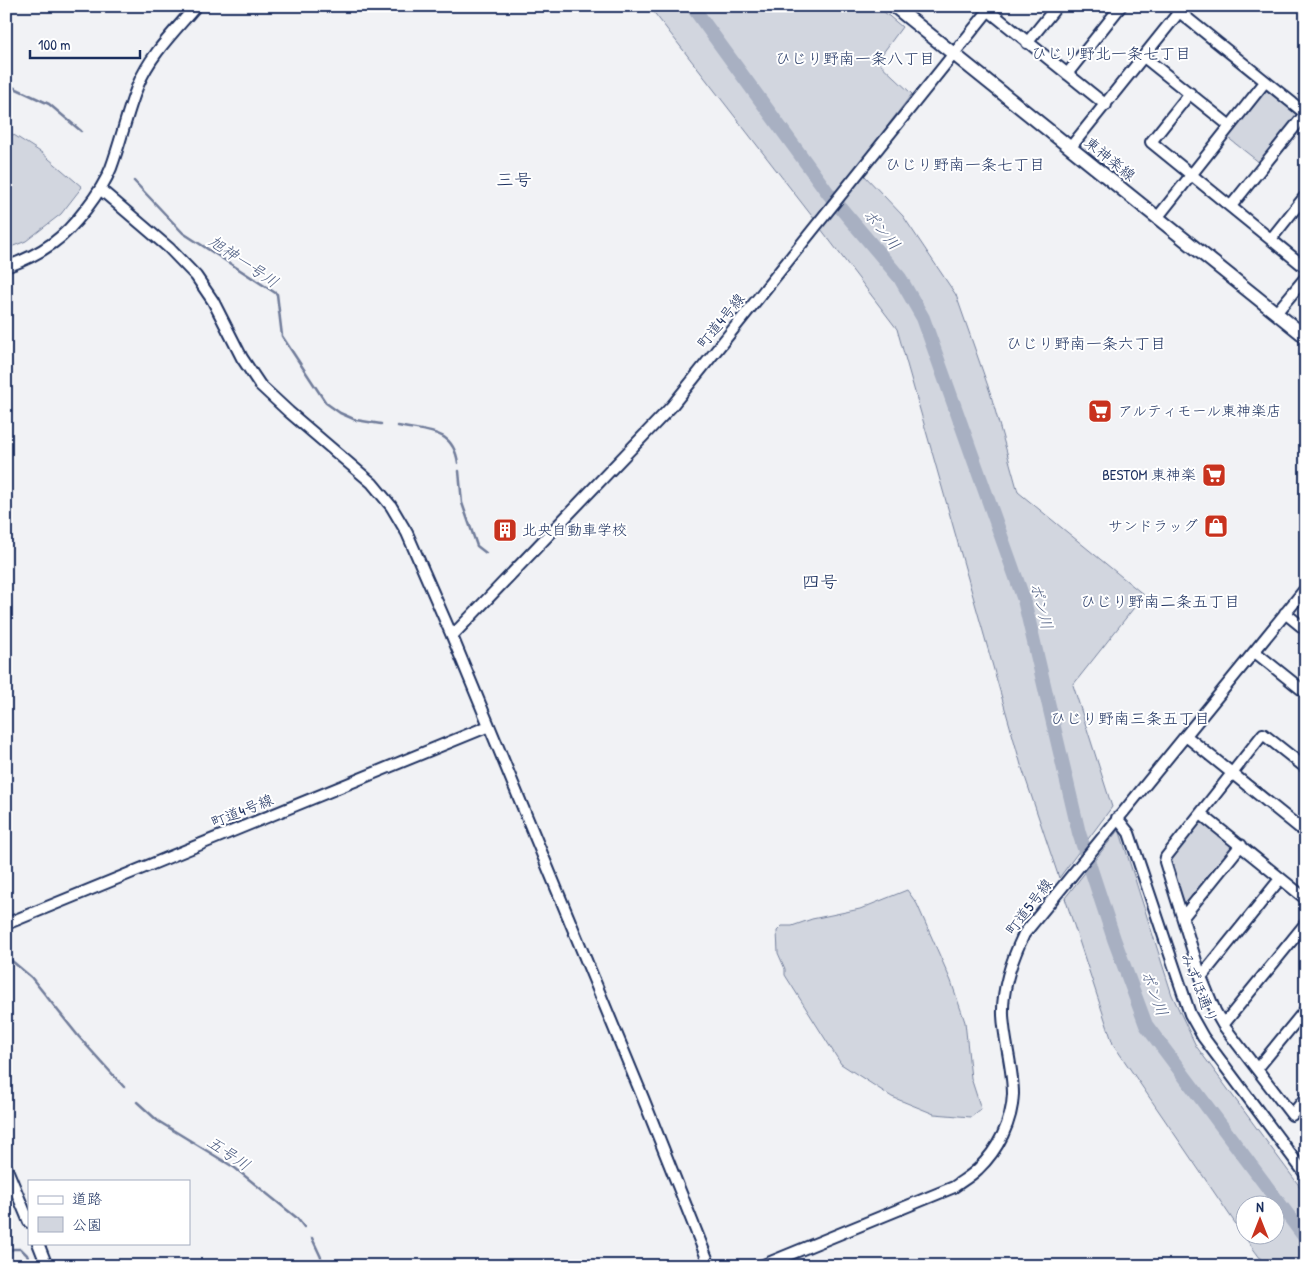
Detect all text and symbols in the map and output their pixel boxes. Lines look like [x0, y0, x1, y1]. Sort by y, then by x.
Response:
scale bar [30, 28, 140, 60]
text: 100 m [38, 34, 71, 55]
district label: ひじり野北一条七丁目 [1031, 42, 1191, 64]
district label: ひじり野南一条八丁目 [775, 47, 935, 69]
street label: 東神楽線 [1080, 132, 1140, 186]
district label: ひじり野南一条七丁目 [885, 153, 1045, 175]
district label: 三号 [496, 167, 532, 192]
water label: ポン川 [858, 204, 906, 254]
water label: 旭神一号川 [205, 230, 283, 292]
street label: 町道4号線 [692, 289, 749, 353]
district label: ひじり野南一条六丁目 [1006, 332, 1166, 354]
supermarket icon: アルティモール東神楽店 [1087, 398, 1113, 424]
place label: アルティモール東神楽店 [1118, 400, 1281, 421]
supermarket icon: BESTOM 東神楽 [1201, 462, 1227, 488]
place label: BESTOM 東神楽 [1102, 464, 1196, 485]
shop icon: サンドラッグ [1203, 513, 1229, 539]
place label: サンドラッグ [1108, 515, 1198, 536]
building icon: 北央自動車学校 [492, 517, 518, 543]
place label: 北央自動車学校 [522, 519, 627, 540]
district label: 四号 [802, 569, 838, 594]
water label: ポン川 [1025, 580, 1059, 632]
district label: ひじり野南二条五丁目 [1080, 590, 1240, 612]
district label: ひじり野南三条五丁目 [1050, 707, 1210, 729]
street label: 町道4号線 [207, 789, 276, 833]
street label: 町道5号線 [1000, 874, 1057, 940]
street label: みずほ通り [1176, 949, 1223, 1026]
water label: ポン川 [1136, 967, 1174, 1019]
water label: 五号川 [203, 1130, 255, 1176]
legend [28, 1180, 190, 1244]
text: 道路 [72, 1188, 102, 1209]
north arrow [1234, 1194, 1284, 1244]
text: N [1256, 1197, 1264, 1216]
text: 公園 [72, 1214, 102, 1235]

